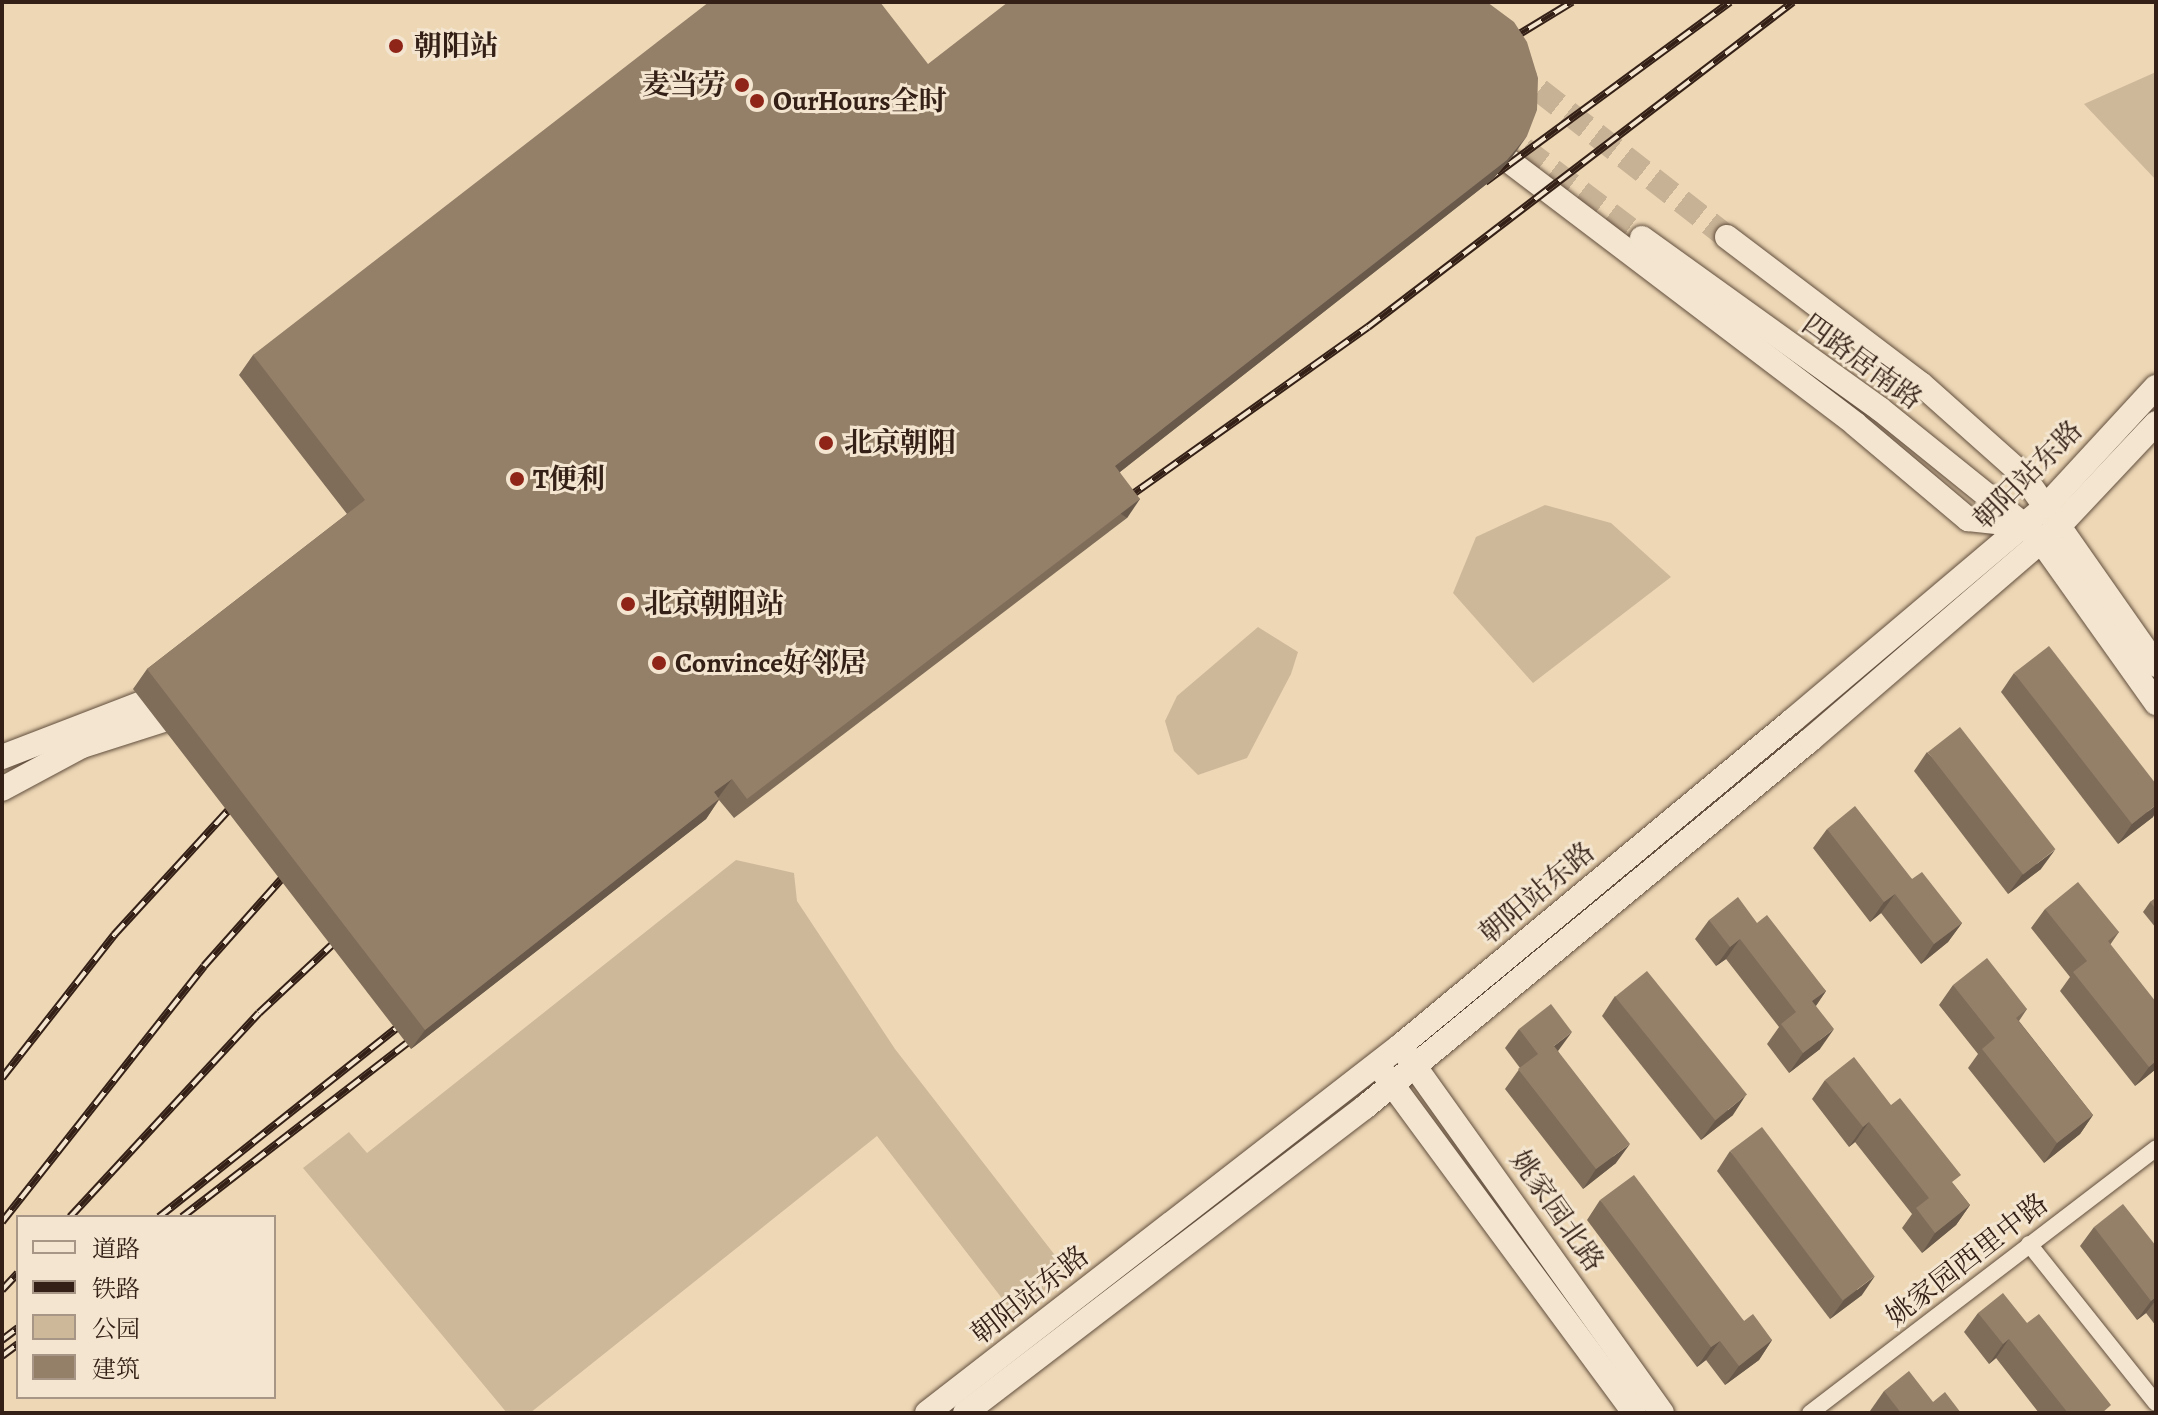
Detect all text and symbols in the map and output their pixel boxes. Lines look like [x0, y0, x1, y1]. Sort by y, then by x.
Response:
place label: 朝阳站 [414, 29, 498, 63]
marker: 朝阳站 [385, 35, 407, 57]
place label: 麦当劳 [642, 68, 726, 102]
marker: 麦当劳 [733, 76, 751, 94]
place label: OurHours全时 [773, 84, 947, 118]
marker: OurHours全时 [748, 92, 766, 110]
street label: 四路居南路 [1795, 307, 1929, 417]
street label: 朝阳站东路 [1967, 414, 2089, 536]
place label: 北京朝阳 [844, 426, 956, 460]
marker: 北京朝阳 [815, 432, 837, 454]
place label: T便利 [533, 462, 605, 496]
marker: T便利 [508, 470, 526, 488]
place label: 北京朝阳站 [644, 587, 784, 621]
marker: 北京朝阳站 [619, 595, 637, 613]
place label: Convince好邻居 [675, 646, 867, 680]
marker: Convince好邻居 [650, 654, 668, 672]
street label: 朝阳站东路 [1473, 835, 1601, 951]
street label: 姚家园北路 [1503, 1144, 1611, 1278]
street label: 姚家园西里中路 [1879, 1186, 2055, 1334]
legend [16, 1215, 276, 1399]
text: 道路 [92, 1233, 140, 1265]
street label: 朝阳站东路 [964, 1239, 1096, 1351]
text: 铁路 [92, 1273, 140, 1305]
text: 公园 [92, 1313, 140, 1345]
text: 建筑 [92, 1353, 140, 1385]

